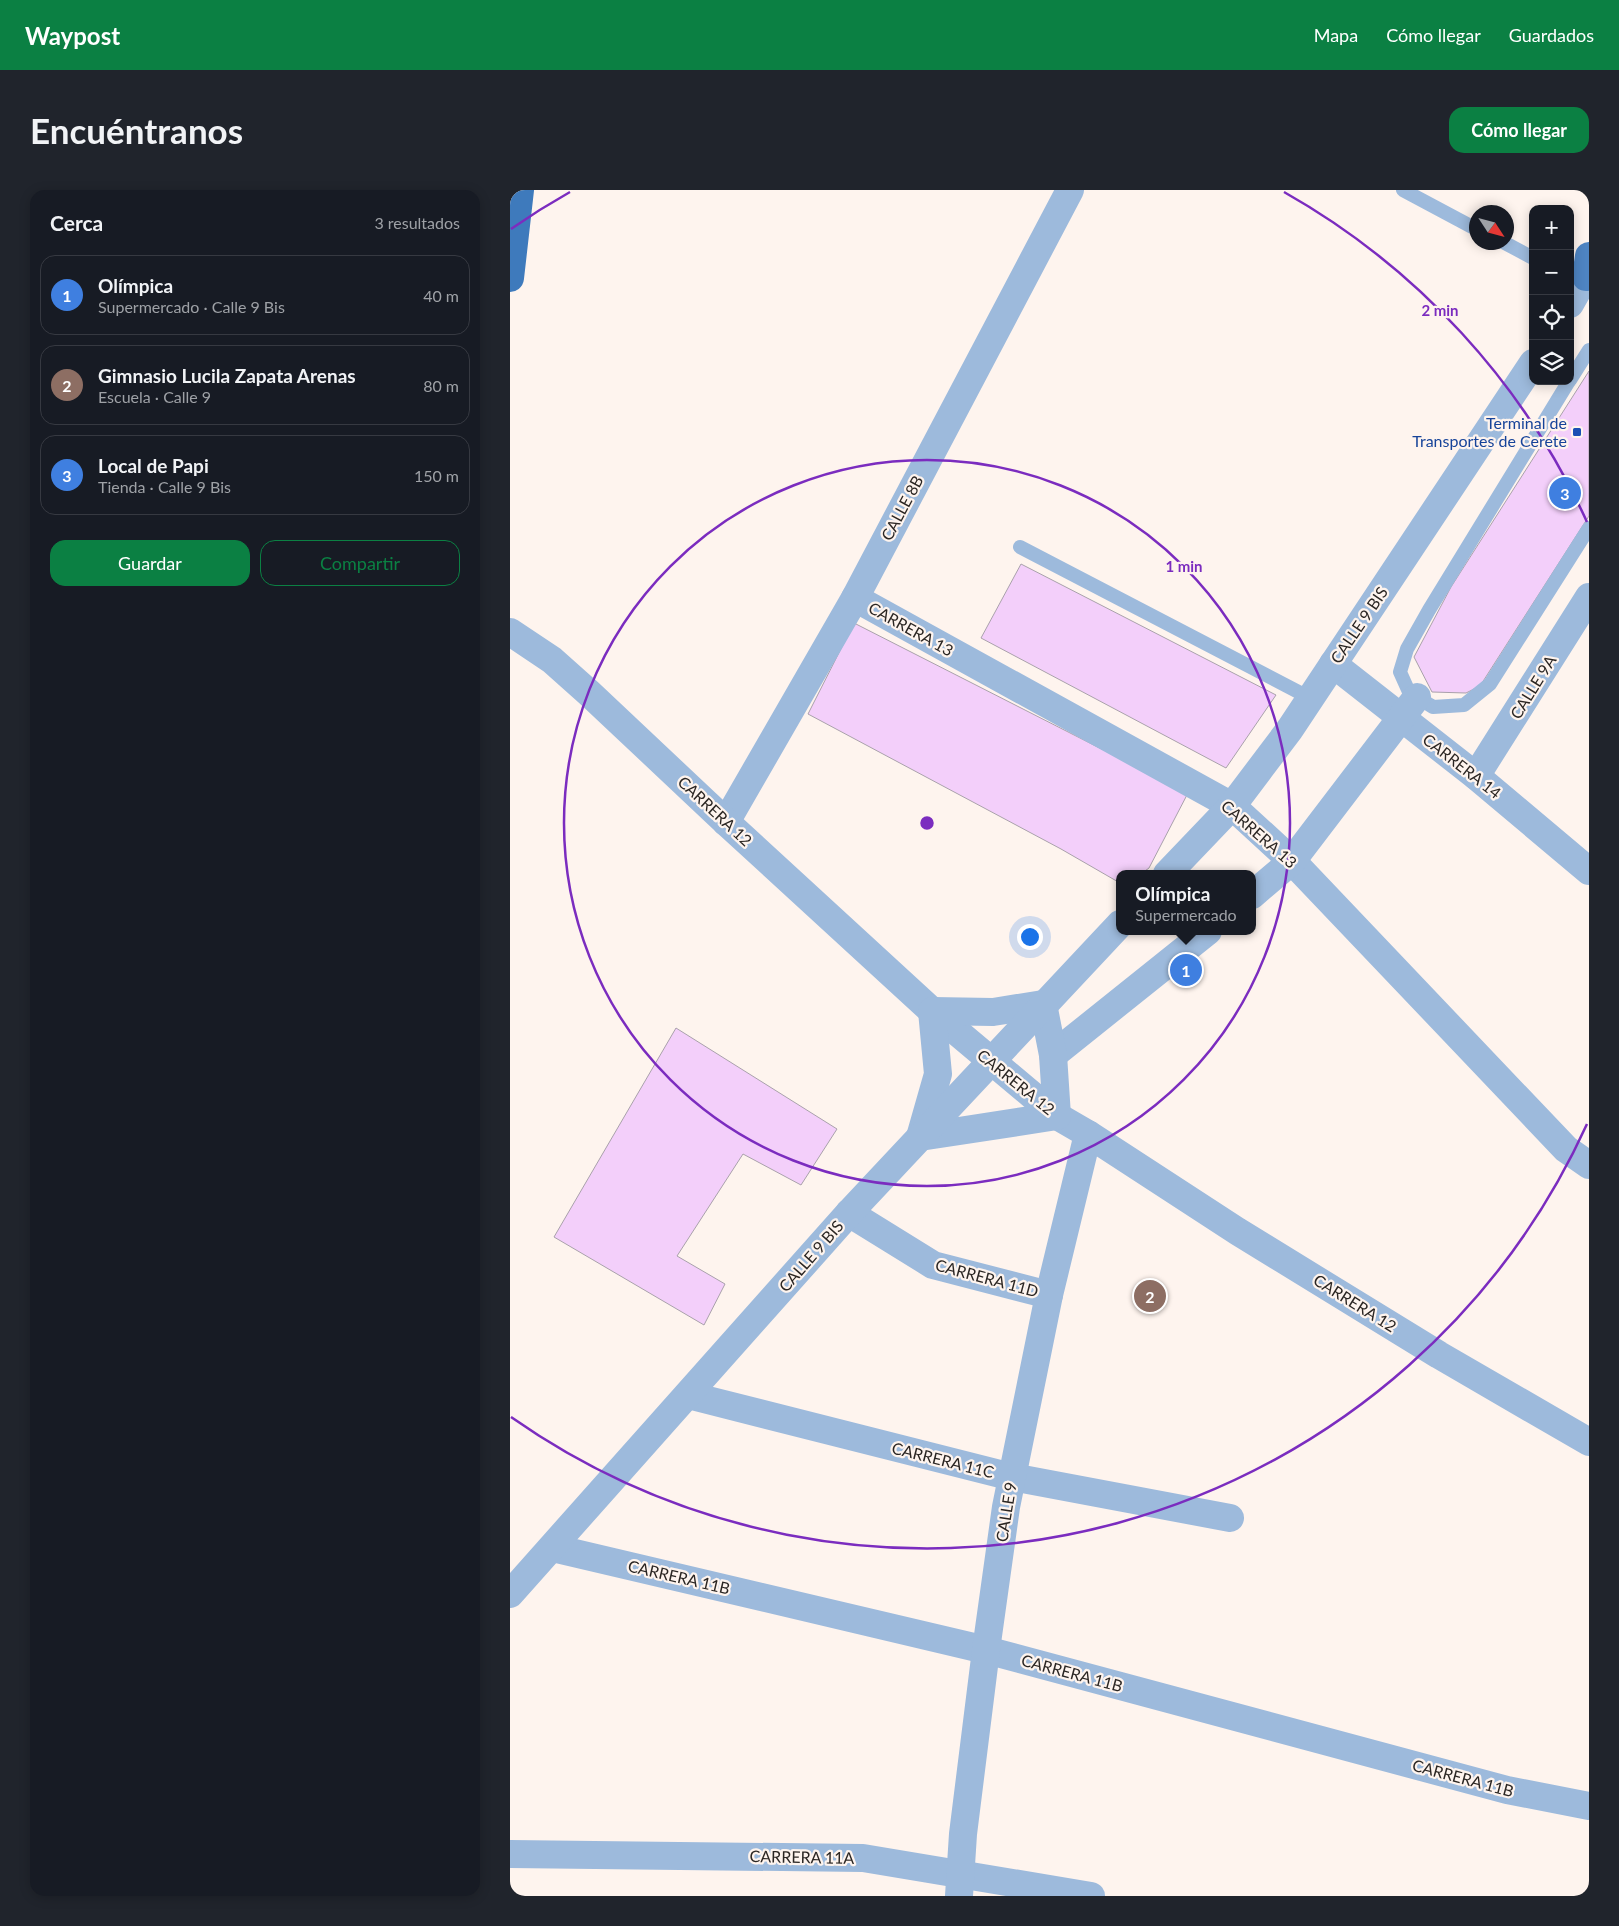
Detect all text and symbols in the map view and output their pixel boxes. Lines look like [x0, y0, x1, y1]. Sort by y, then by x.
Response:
text: Waypost [25, 21, 120, 50]
text: Mapa [1314, 24, 1358, 46]
text: Cómo llegar [1386, 24, 1481, 46]
text: Guardados [1509, 24, 1594, 46]
button: Cómo llegar [1449, 107, 1589, 153]
text: Encuéntranos [30, 109, 243, 151]
north arrow [1469, 205, 1514, 250]
map controls [1529, 205, 1574, 385]
button: + [1529, 205, 1574, 250]
text: Cerca [50, 210, 103, 235]
text: 3 resultados [374, 213, 460, 232]
button: − [1529, 250, 1574, 295]
text: Olímpica [98, 274, 173, 297]
text: 1 [62, 286, 72, 305]
text: 40 m [423, 286, 459, 305]
button: locate [1529, 295, 1574, 340]
text: Supermercado · Calle 9 Bis [98, 297, 285, 316]
text: 2 min [1421, 301, 1459, 319]
button: layers [1529, 340, 1574, 385]
text: Gimnasio Lucila Zapata Arenas [98, 364, 356, 387]
text: 2 [62, 376, 72, 395]
text: 80 m [423, 376, 459, 395]
text: Escuela · Calle 9 [98, 387, 211, 406]
place label: Terminal de Transportes de Cerete [1412, 413, 1567, 450]
marker: Terminal de Transportes de Cerete [1571, 426, 1583, 438]
text: Local de Papi [98, 454, 209, 477]
text: 3 [62, 466, 72, 485]
text: 150 m [414, 466, 459, 485]
street label: CALLE 8B [877, 472, 927, 544]
pin: 3 [1549, 474, 1581, 512]
text: Tienda · Calle 9 Bis [98, 477, 231, 496]
button: Guardar [50, 540, 250, 586]
button: Compartir [260, 540, 460, 586]
text: 1 min [1165, 557, 1203, 575]
street label: CALLE 9 BIS [1326, 583, 1391, 667]
street label: CARRERA 13 [866, 598, 957, 660]
street label: CALLE 9A [1506, 651, 1560, 722]
street label: CARRERA 14 [1420, 729, 1505, 802]
street label: CARRERA 12 [675, 772, 756, 850]
street label: CARRERA 13 [1218, 796, 1301, 872]
centre of rings [918, 814, 936, 832]
popup [1116, 870, 1256, 935]
text: Olímpica [1135, 882, 1210, 905]
text: Supermercado [1135, 905, 1237, 924]
your location [1017, 924, 1043, 950]
pin: 1 [1170, 951, 1202, 989]
street label: CARRERA 12 [974, 1045, 1059, 1119]
street label: CALLE 9 BIS [775, 1216, 847, 1295]
street label: CARRERA 11D [933, 1255, 1041, 1300]
street label: CARRERA 12 [1310, 1270, 1400, 1335]
pin: 2 [1134, 1277, 1166, 1315]
street label: CARRERA 11C [890, 1438, 996, 1481]
street label: CALLE 9 [991, 1481, 1020, 1543]
street label: CARRERA 11B [626, 1556, 732, 1597]
street label: CARRERA 11B [1019, 1650, 1125, 1695]
street label: CARRERA 11B [1410, 1755, 1516, 1800]
street label: CARRERA 11A [750, 1846, 855, 1867]

